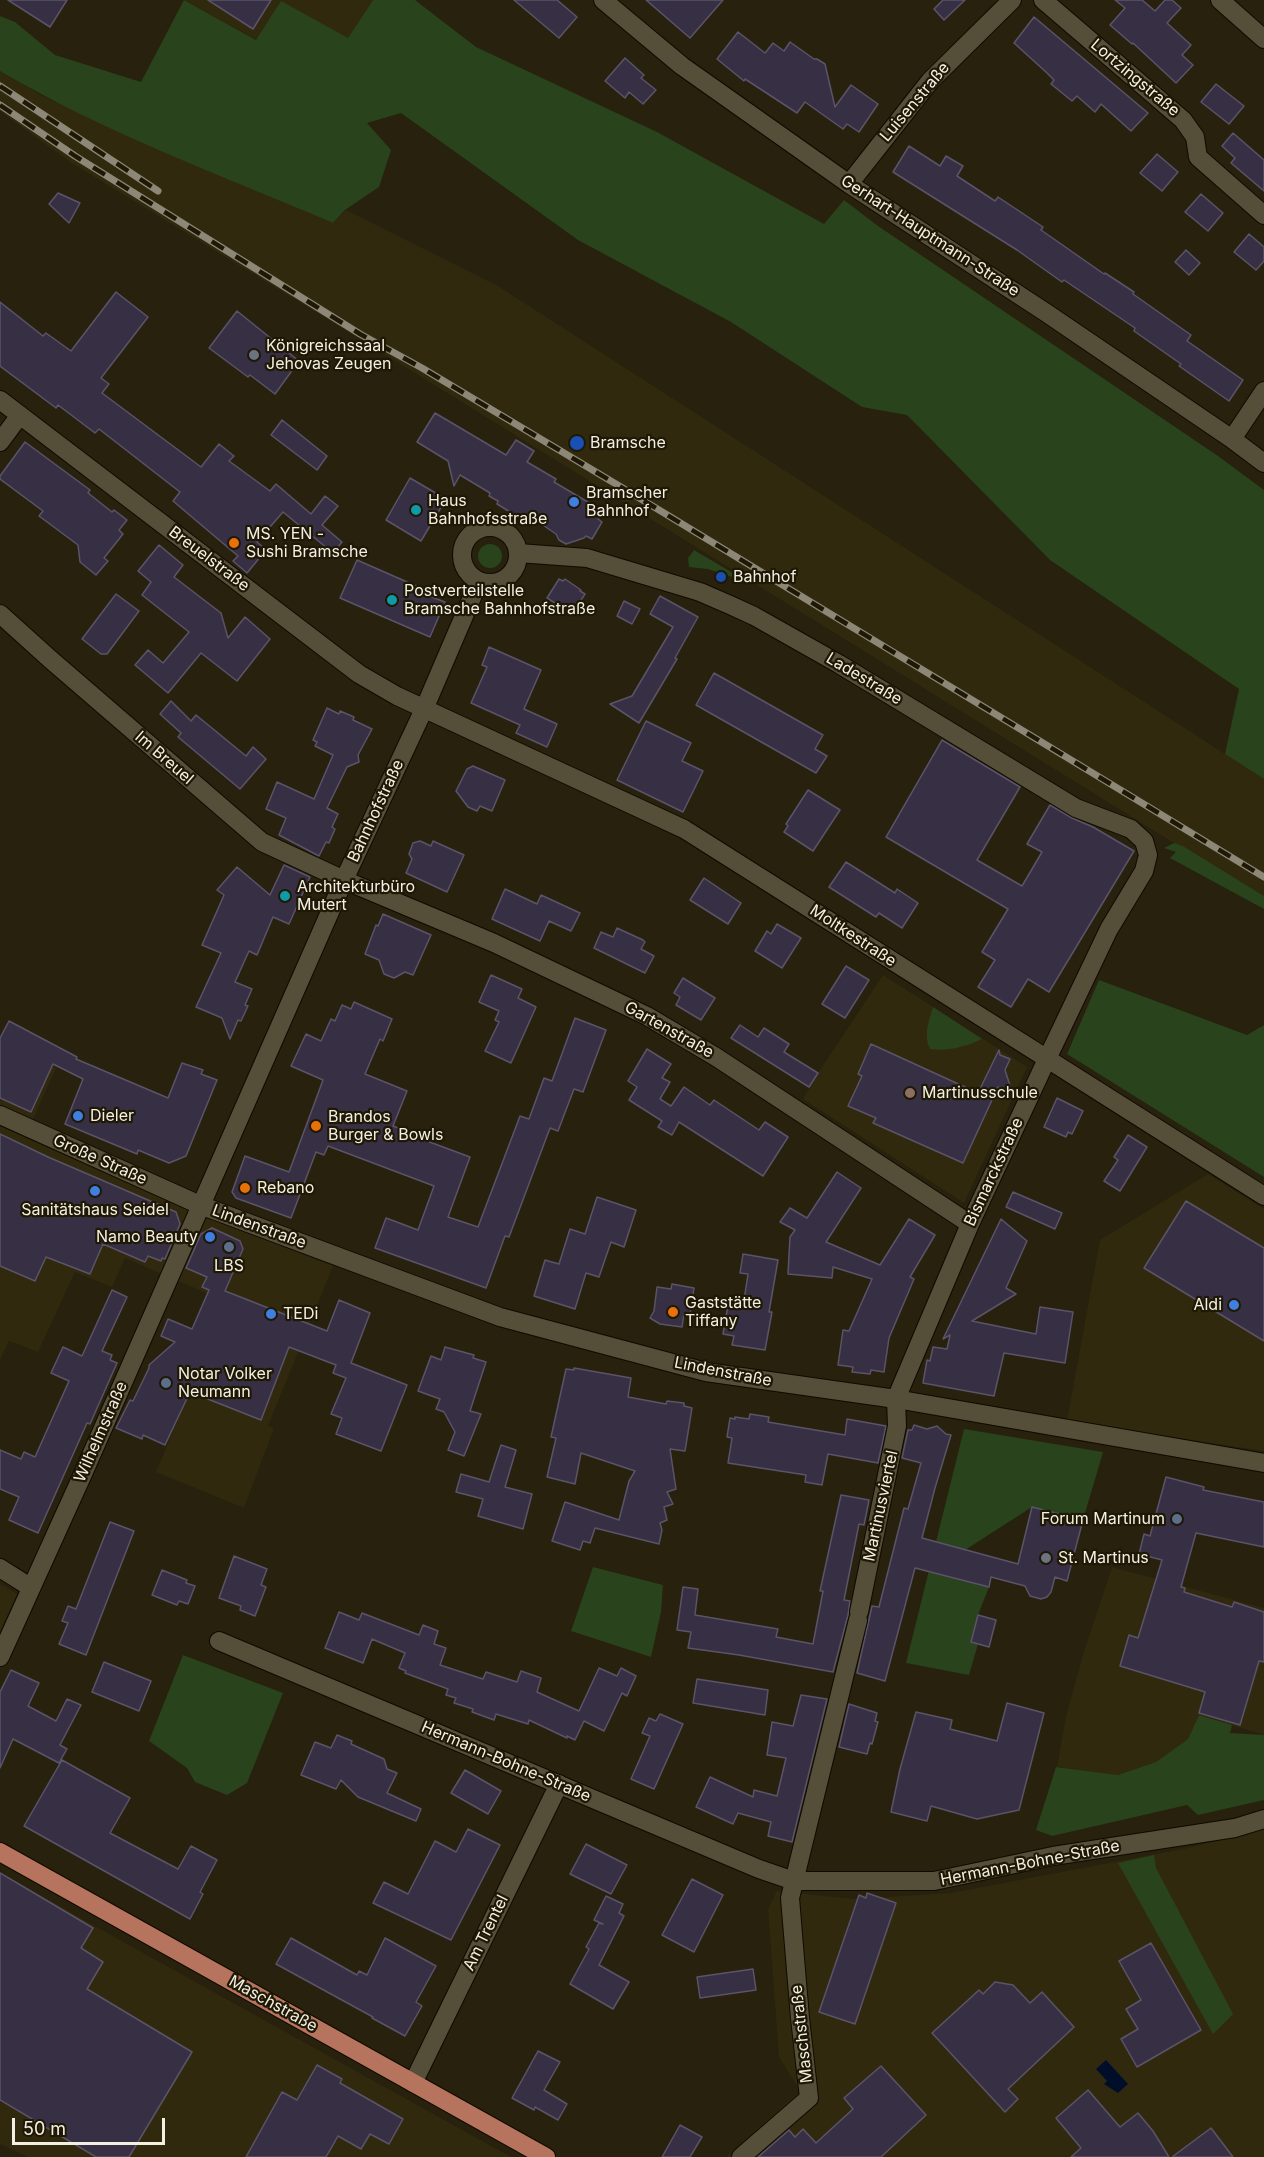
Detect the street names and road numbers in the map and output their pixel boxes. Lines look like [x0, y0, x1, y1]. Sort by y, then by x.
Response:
street label: Lortzingstraße [1087, 35, 1183, 121]
street label: Luisenstraße [876, 58, 954, 146]
street label: Gerhart-Hauptmann-Straße [837, 171, 1023, 301]
street label: Breuelstraße [165, 522, 253, 596]
street label: Ladestraße [823, 649, 905, 709]
street label: Im Breuel [131, 727, 197, 789]
street label: Bahnhofstraße [344, 757, 408, 865]
street label: Moltkestraße [806, 901, 900, 971]
street label: Gartenstraße [621, 998, 717, 1062]
street label: Bismarckstraße [961, 1115, 1027, 1229]
street label: Große Straße [50, 1131, 150, 1189]
street label: Lindenstraße [209, 1201, 309, 1253]
street label: Lindenstraße [673, 1353, 773, 1391]
street label: Wilhelmstraße [70, 1379, 132, 1485]
street label: Martinusviertel [860, 1449, 902, 1563]
street label: Hermann-Bohne-Straße [418, 1718, 594, 1806]
street label: Hermann-Bohne-Straße [939, 1836, 1121, 1890]
street label: Am Trentel [459, 1892, 513, 1974]
street label: Maschstraße [225, 1972, 321, 2036]
street label: Maschstraße [787, 1984, 817, 2084]

